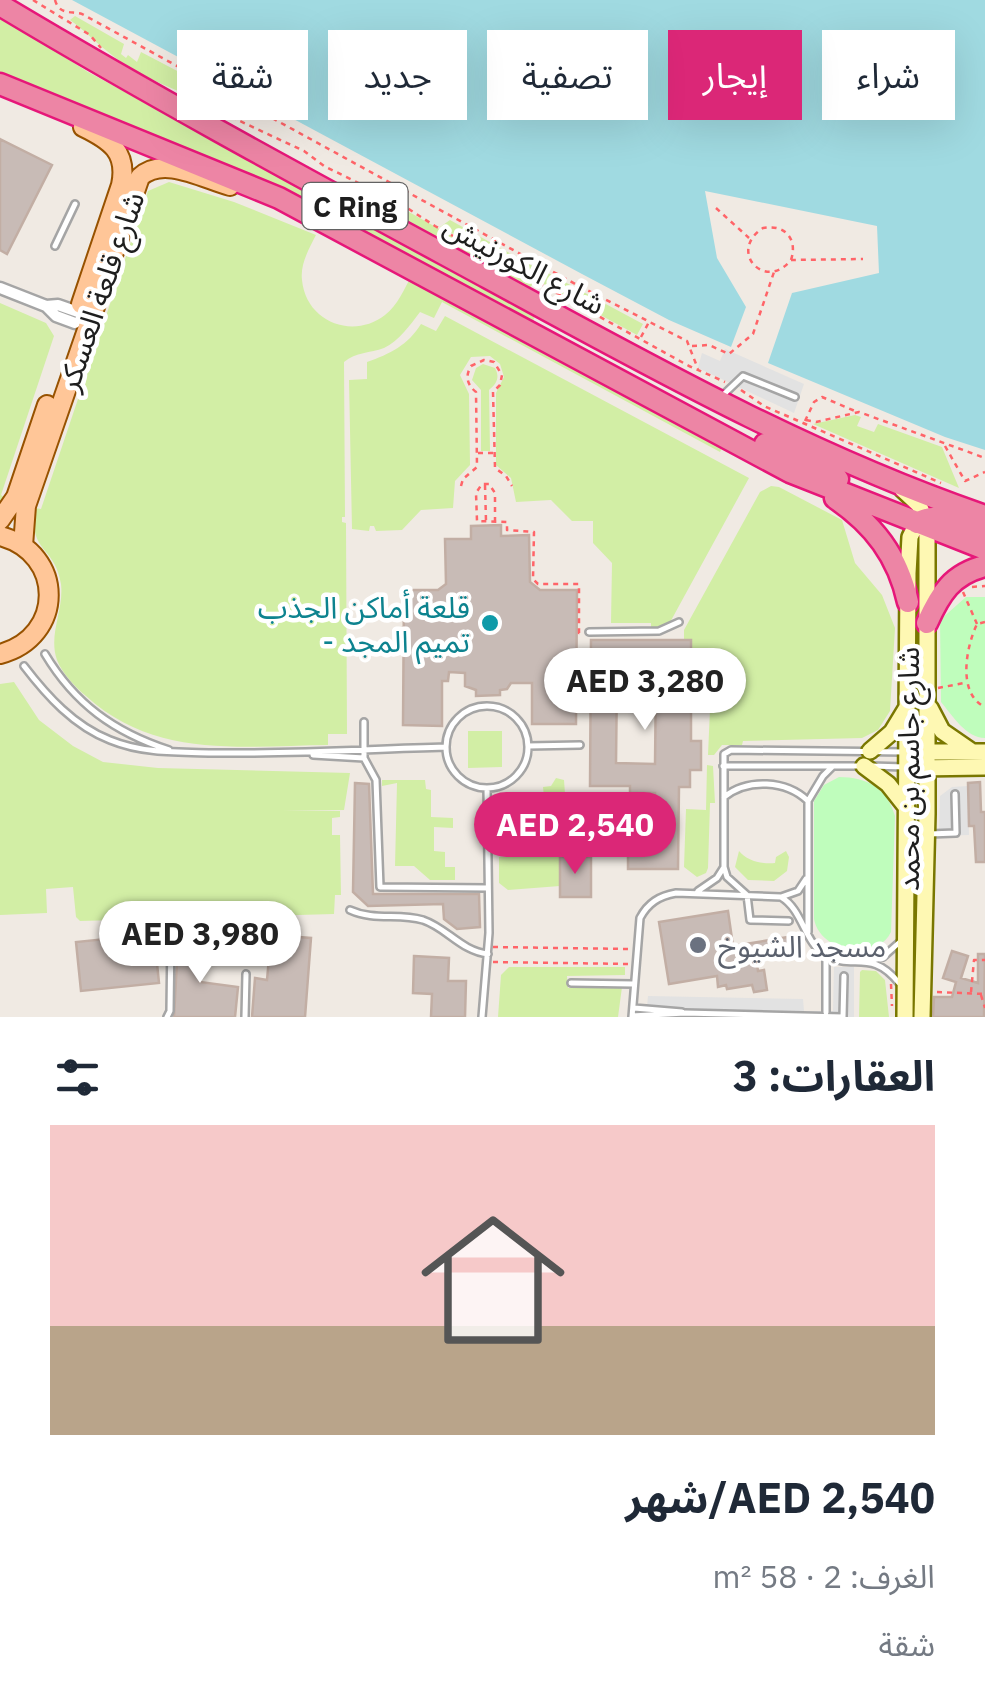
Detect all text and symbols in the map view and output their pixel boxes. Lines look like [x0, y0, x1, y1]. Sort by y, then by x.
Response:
chip: شقة [177, 30, 308, 120]
chip: جديد [328, 30, 467, 120]
chip: تصفية [487, 30, 648, 120]
chip: إيجار [668, 30, 802, 120]
chip: شراء [822, 30, 955, 120]
road number: C Ring [302, 183, 408, 229]
street label: شارع قلعة العسكر [47, 186, 156, 398]
street label: شارع الكورنيش [436, 205, 612, 326]
place label: قلعة أماكن الجذب - تميم المجد [258, 587, 470, 665]
marker: قلعة أماكن الجذب - تميم المجد [479, 612, 501, 634]
street label: شارع جاسم بن محمد [888, 647, 932, 891]
pin: AED 3,280 [531, 648, 759, 733]
text: AED 3,280 [566, 659, 724, 701]
pin: AED 2,540 [461, 792, 689, 877]
text: AED 2,540 [496, 803, 654, 845]
pin: AED 3,980 [86, 901, 314, 986]
text: AED 3,980 [121, 912, 279, 954]
place label: مسجد الشيوخ [718, 926, 886, 969]
marker: مسجد الشيوخ [687, 934, 709, 956]
text: العقارات: 3 [733, 1048, 935, 1103]
icon: filters [50, 1050, 105, 1105]
icon: home [403, 1190, 583, 1370]
text: AED 2,540/شهر [626, 1470, 935, 1525]
text: الغرف: 2 · 58 m² [713, 1555, 935, 1597]
text: شقة [879, 1623, 935, 1665]

